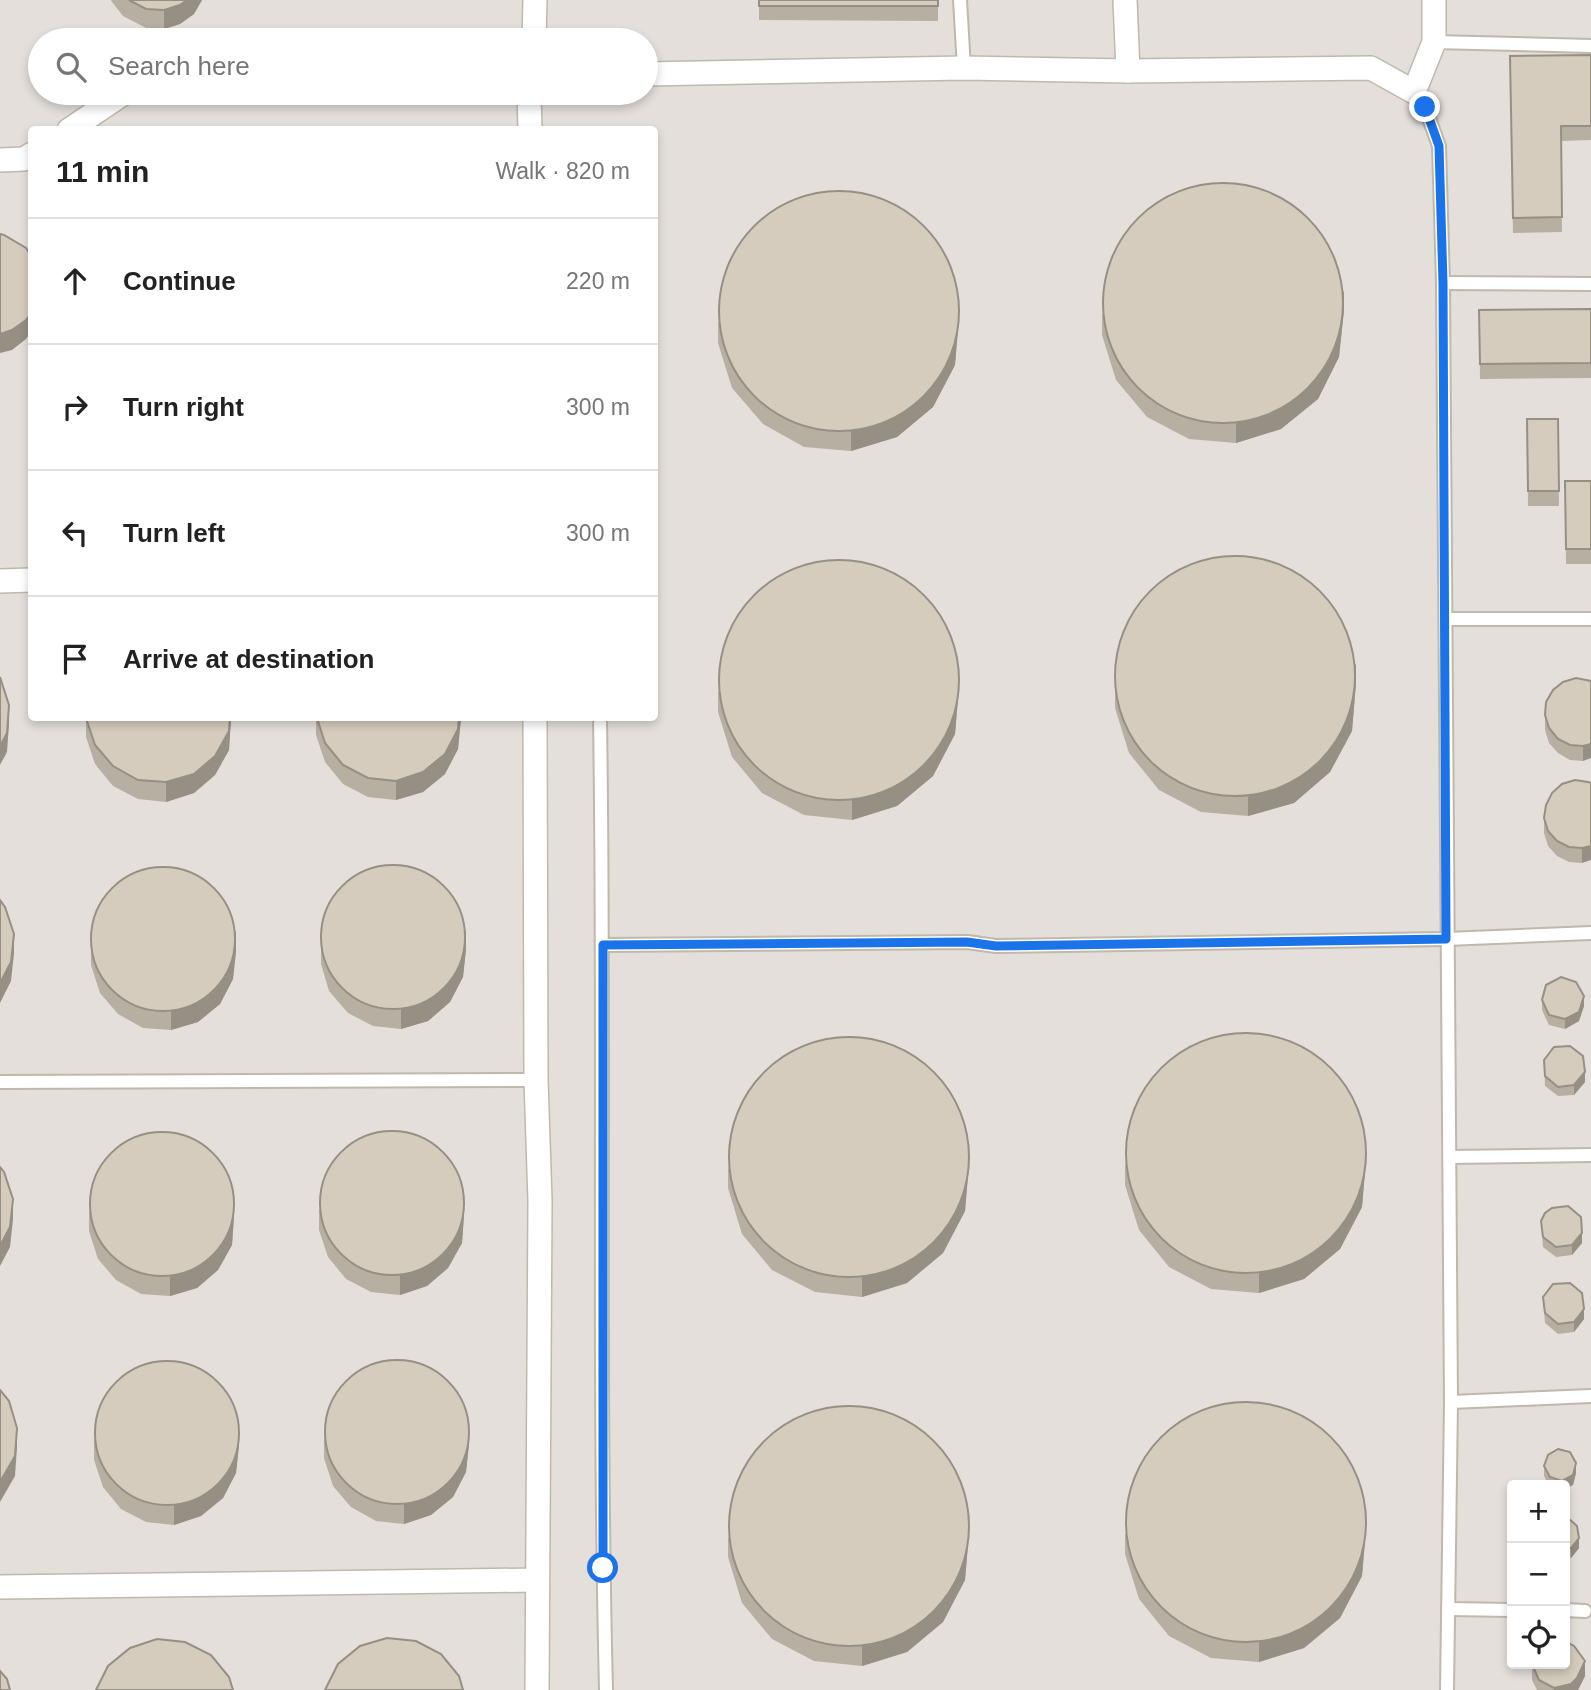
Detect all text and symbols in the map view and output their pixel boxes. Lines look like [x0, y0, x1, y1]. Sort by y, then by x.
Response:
search box [28, 28, 658, 105]
icon: search [52, 48, 90, 86]
text: Search here [108, 51, 250, 81]
route end [1409, 91, 1440, 122]
text: 11 min [56, 155, 149, 188]
text: Walk · 820 m [495, 158, 630, 184]
icon: ahead [56, 262, 94, 300]
text: Continue [123, 266, 236, 296]
text: 220 m [566, 268, 630, 294]
icon: right [56, 388, 94, 426]
text: Turn right [123, 392, 244, 422]
text: 300 m [566, 394, 630, 420]
icon: left [56, 514, 94, 552]
text: Turn left [123, 518, 225, 548]
text: 300 m [566, 520, 630, 546]
icon: arrive [56, 640, 94, 678]
text: Arrive at destination [123, 644, 374, 674]
map controls [1507, 1480, 1570, 1669]
button: + [1507, 1480, 1570, 1543]
button: − [1507, 1543, 1570, 1606]
route start [587, 1552, 618, 1583]
button: locate [1507, 1606, 1570, 1669]

